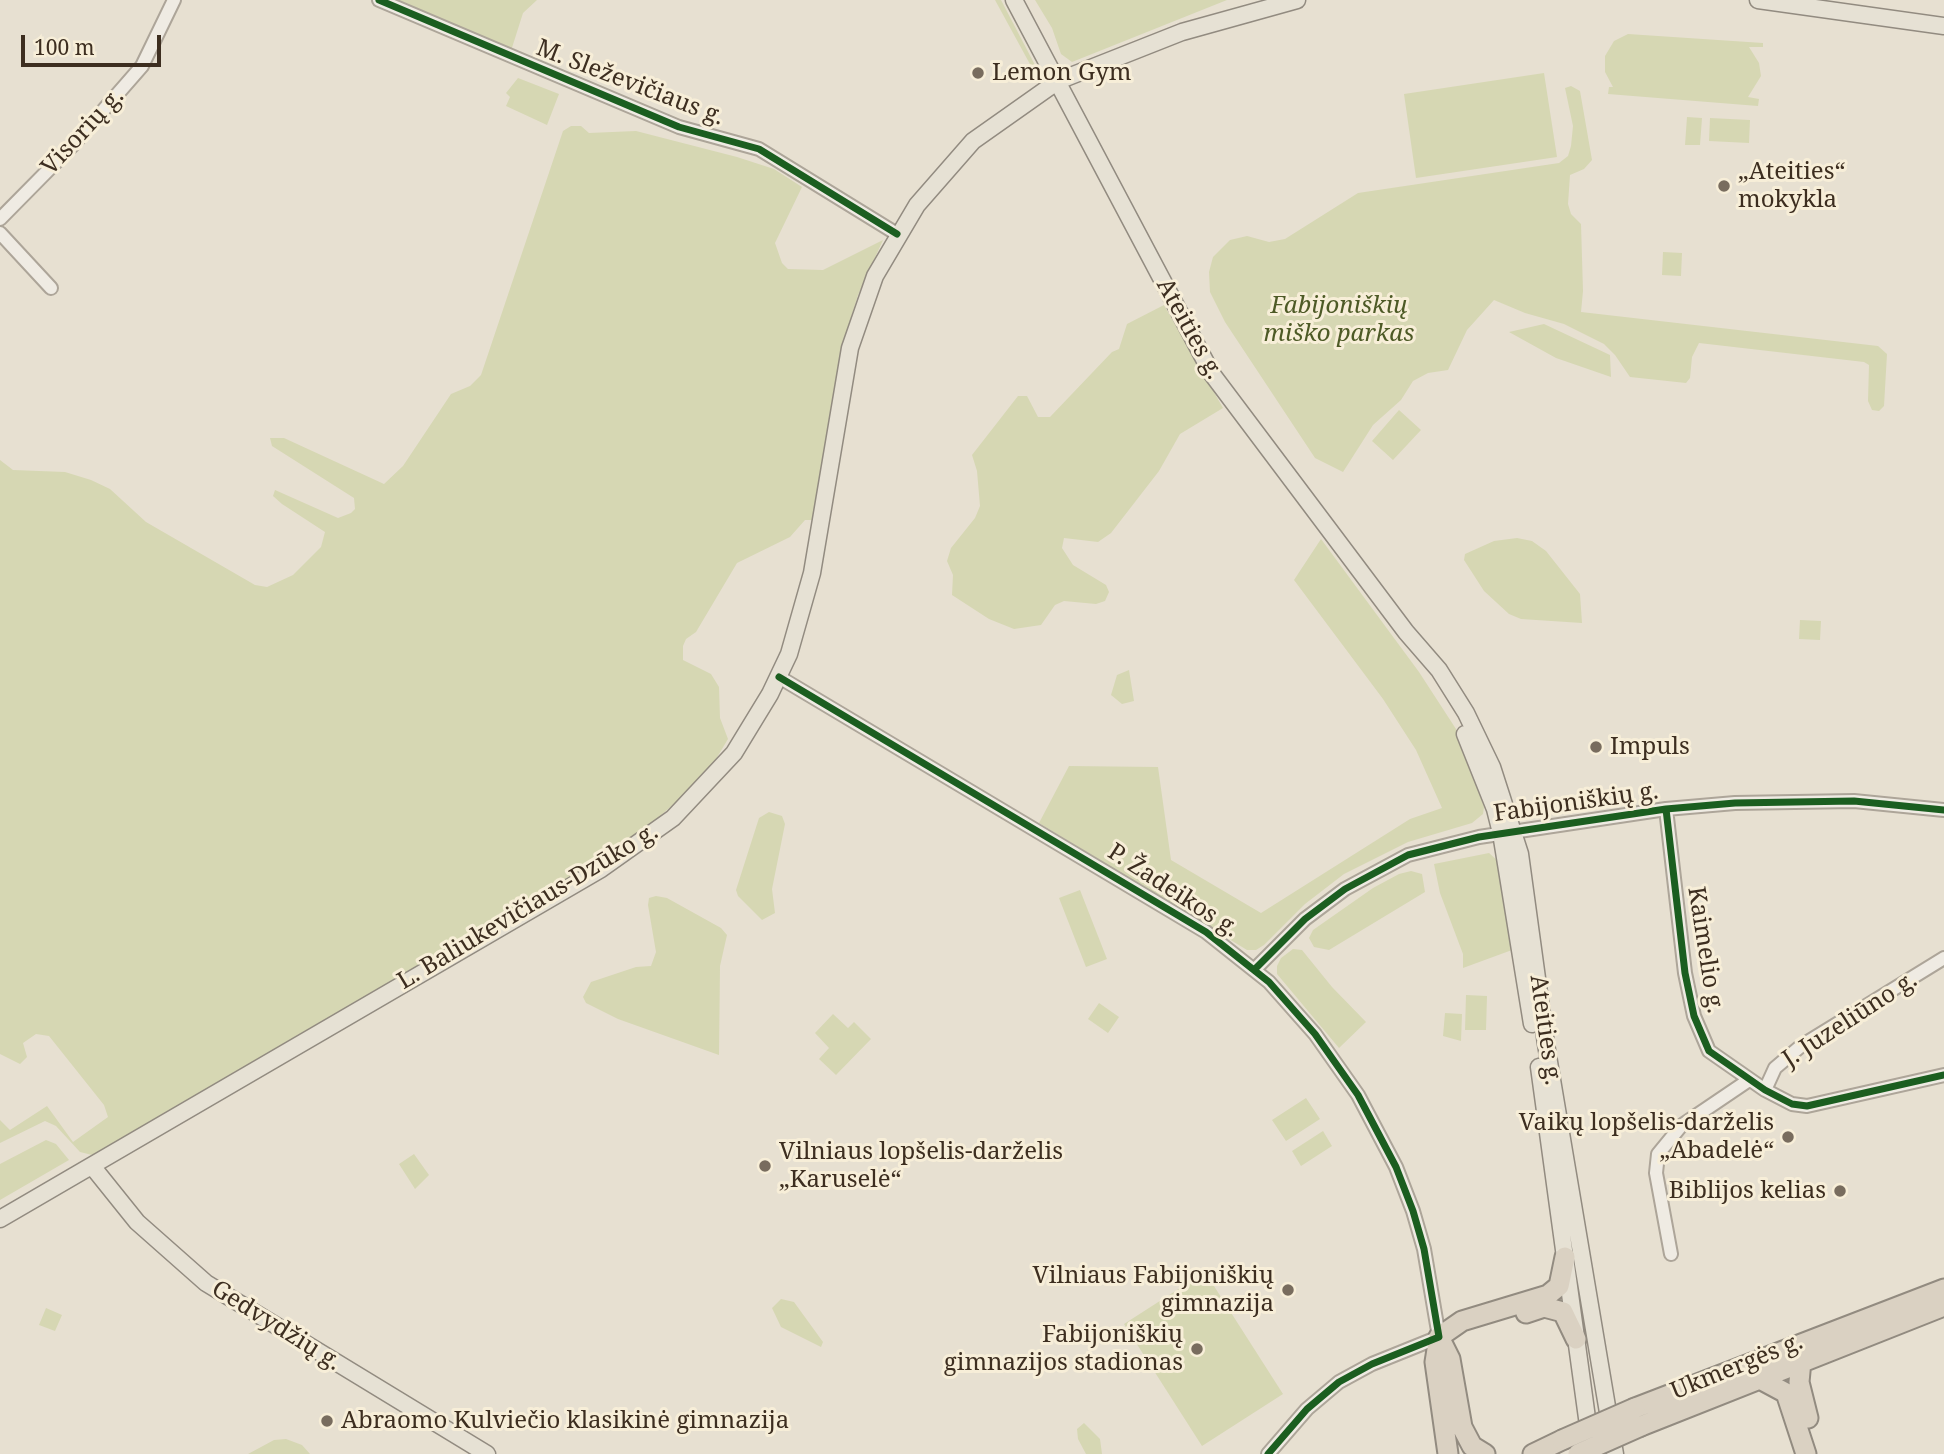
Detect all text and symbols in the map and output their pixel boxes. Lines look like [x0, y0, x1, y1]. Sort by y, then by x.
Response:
scale bar [24, 21, 164, 65]
text: 100 m [34, 33, 95, 61]
street label: M. Sleževičiaus g. [532, 34, 728, 132]
place label: Lemon Gym [992, 59, 1131, 87]
marker: Lemon Gym [970, 65, 986, 81]
street label: Visorių g. [36, 83, 130, 181]
place label: „Ateities“ mokykla [1738, 158, 1845, 214]
marker: „Ateities“ mokykla [1716, 178, 1732, 194]
street label: Ateities g. [1150, 274, 1228, 384]
park label: Fabijoniškių miško parkas [1264, 292, 1414, 348]
place label: Impuls [1610, 733, 1690, 761]
marker: Impuls [1588, 739, 1604, 755]
street label: Fabijoniškių g. [1492, 777, 1660, 829]
street label: L. Baliukevičiaus-Dzūko g. [393, 818, 663, 996]
street label: P. Žadeikos g. [1102, 838, 1244, 944]
street label: Kaimelio g. [1681, 885, 1729, 1015]
street label: J. Juzeliūno g. [1777, 966, 1923, 1074]
street label: Ateities g. [1523, 973, 1567, 1087]
place label: Vaikų lopšelis-darželis „Abadelė“ [1519, 1109, 1774, 1165]
marker: Vaikų lopšelis-darželis „Abadelė“ [1780, 1129, 1796, 1145]
place label: Vilniaus lopšelis-darželis „Karuselė“ [779, 1138, 1063, 1194]
marker: Vilniaus lopšelis-darželis „Karuselė“ [757, 1158, 773, 1174]
place label: Biblijos kelias [1669, 1177, 1826, 1205]
marker: Biblijos kelias [1832, 1183, 1848, 1199]
place label: Vilniaus Fabijoniškių gimnazija [1033, 1262, 1274, 1318]
street label: Gedvydžių g. [206, 1275, 346, 1377]
marker: Vilniaus Fabijoniškių gimnazija [1280, 1282, 1296, 1298]
place label: Fabijoniškių gimnazijos stadionas [944, 1321, 1183, 1377]
street label: Ukmergės g. [1667, 1327, 1807, 1407]
marker: Fabijoniškių gimnazijos stadionas [1189, 1341, 1205, 1357]
place label: Abraomo Kulviečio klasikinė gimnazija [341, 1407, 789, 1435]
marker: Abraomo Kulviečio klasikinė gimnazija [319, 1413, 335, 1429]

